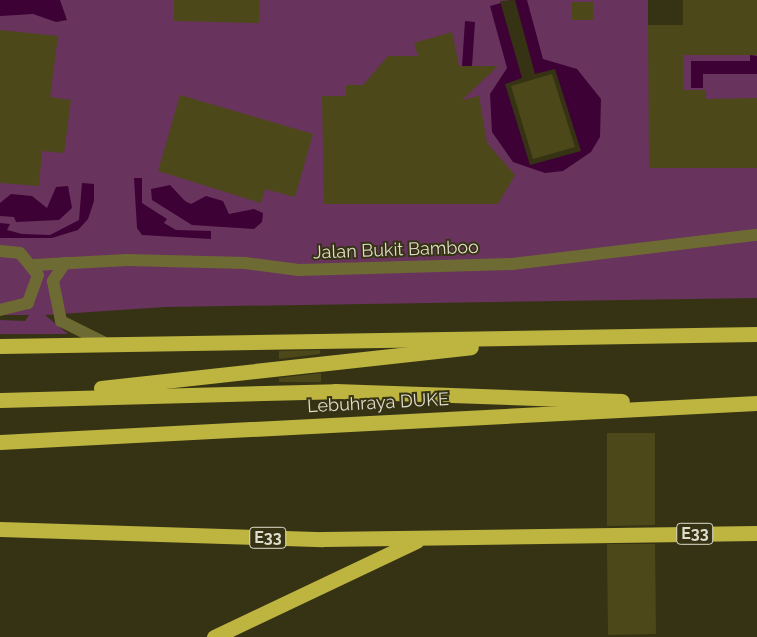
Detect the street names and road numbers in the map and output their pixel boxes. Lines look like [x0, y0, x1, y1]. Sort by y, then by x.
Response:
street label: Jalan Bukit Bamboo [313, 236, 479, 264]
street label: Lebuhraya DUKE [307, 389, 449, 417]
road number: E33 [676, 520, 714, 548]
road number: E33 [249, 524, 287, 552]

